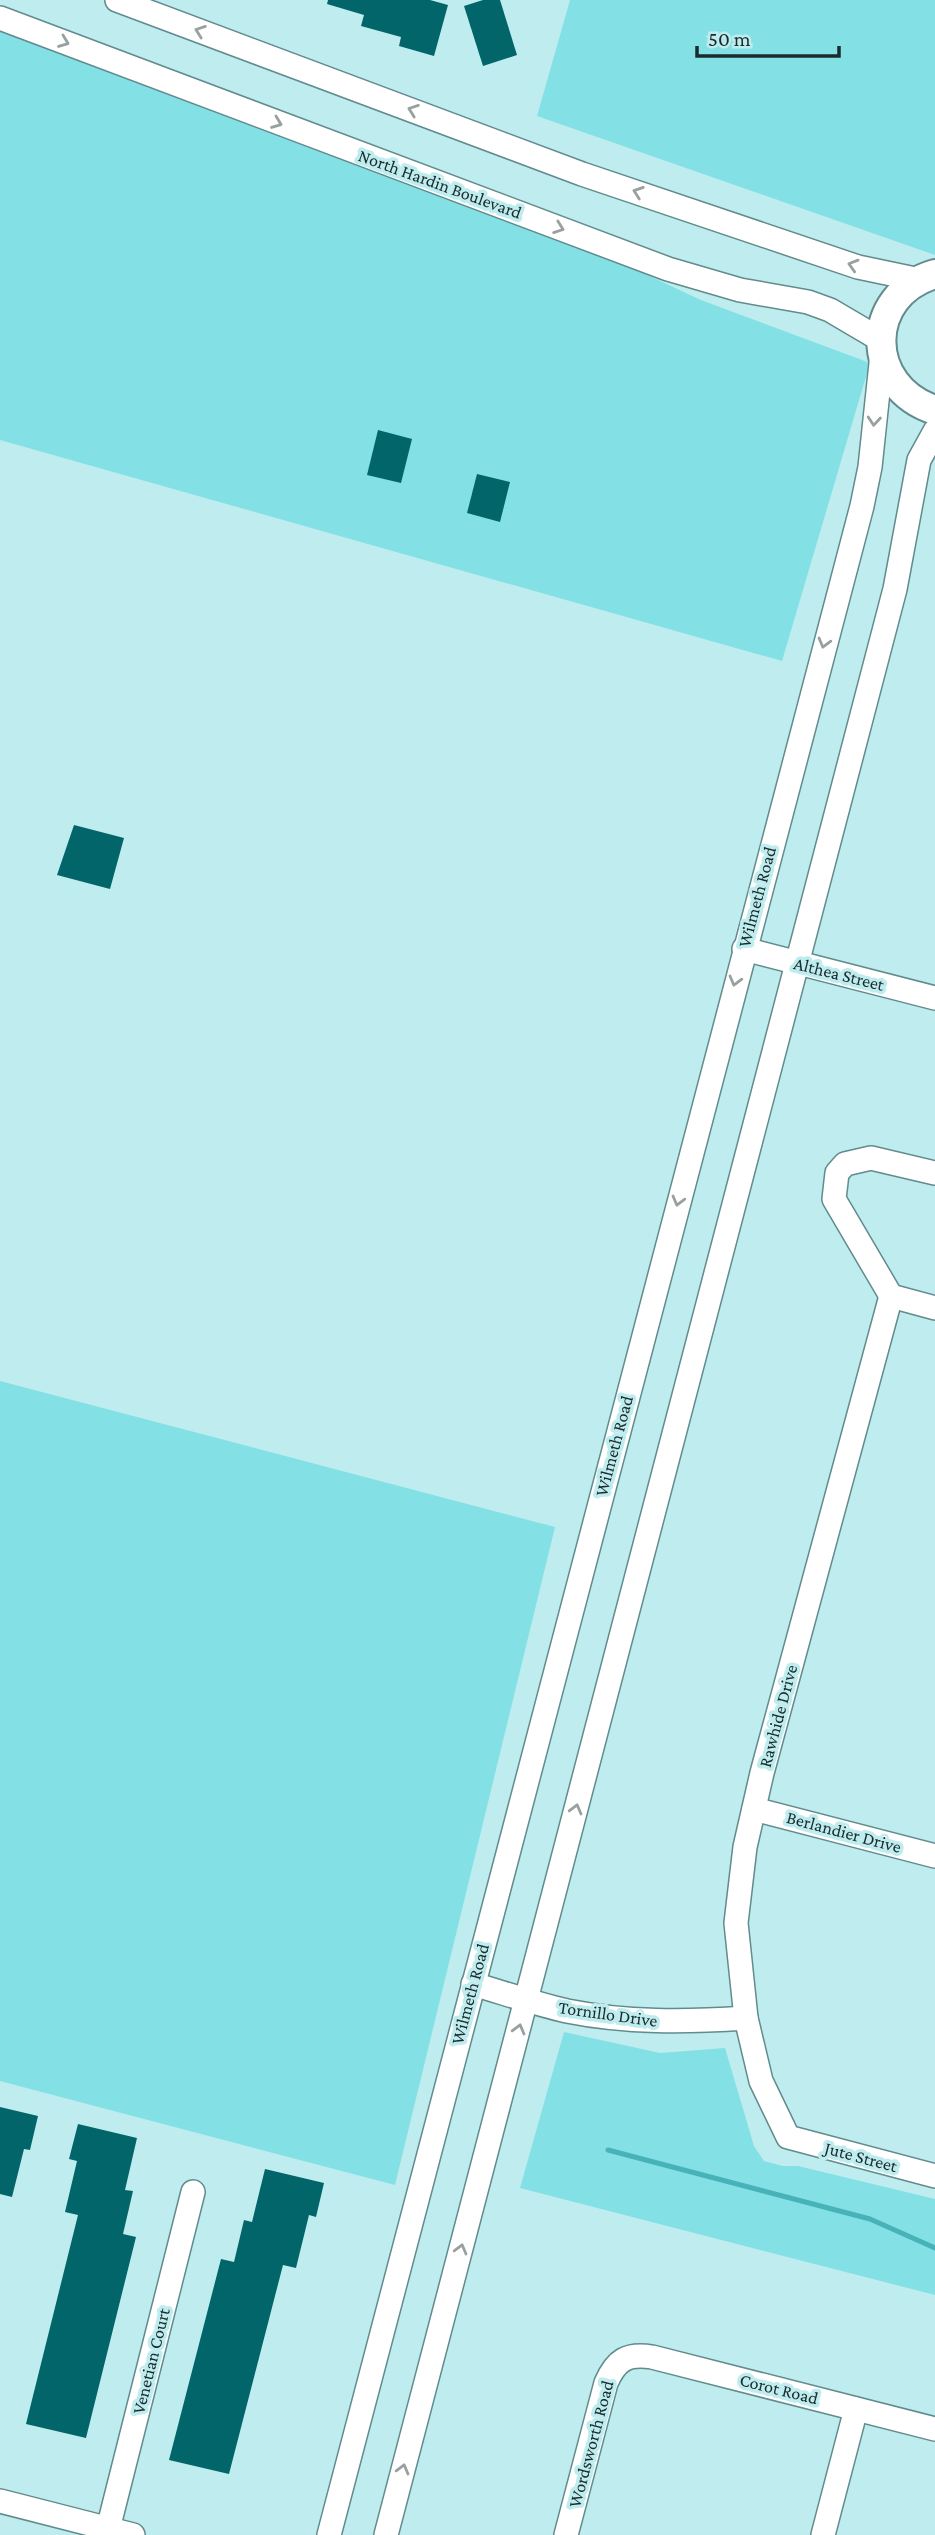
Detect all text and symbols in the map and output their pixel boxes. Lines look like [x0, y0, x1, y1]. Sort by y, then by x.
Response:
scale bar [697, 14, 839, 58]
one-way arrow [194, 25, 206, 39]
text: 50 m [708, 27, 751, 51]
one-way arrow [57, 34, 69, 48]
one-way arrow [408, 104, 420, 118]
one-way arrow [270, 115, 282, 129]
street label: North Hardin Boulevard [356, 145, 525, 223]
one-way arrow [632, 186, 644, 201]
one-way arrow [552, 220, 564, 234]
one-way arrow [847, 259, 859, 273]
one-way arrow [867, 415, 882, 427]
one-way arrow [818, 636, 832, 648]
street label: Wilmeth Road [734, 844, 780, 950]
street label: Althea Street [792, 953, 887, 995]
one-way arrow [729, 975, 743, 987]
one-way arrow [672, 1195, 686, 1207]
street label: Wilmeth Road [591, 1393, 637, 1499]
street label: Rawhide Drive [755, 1662, 801, 1770]
one-way arrow [568, 1803, 582, 1815]
street label: Berlandier Drive [785, 1807, 904, 1857]
street label: Wilmeth Road [447, 1941, 493, 2047]
street label: Tornillo Drive [557, 1997, 659, 2031]
one-way arrow [511, 2023, 525, 2035]
street label: Jute Street [821, 2137, 900, 2177]
one-way arrow [453, 2243, 467, 2255]
street label: Venetian Court [128, 2305, 174, 2416]
street label: Corot Road [738, 2370, 821, 2409]
street label: Wordsworth Road [564, 2378, 618, 2510]
one-way arrow [395, 2463, 410, 2475]

